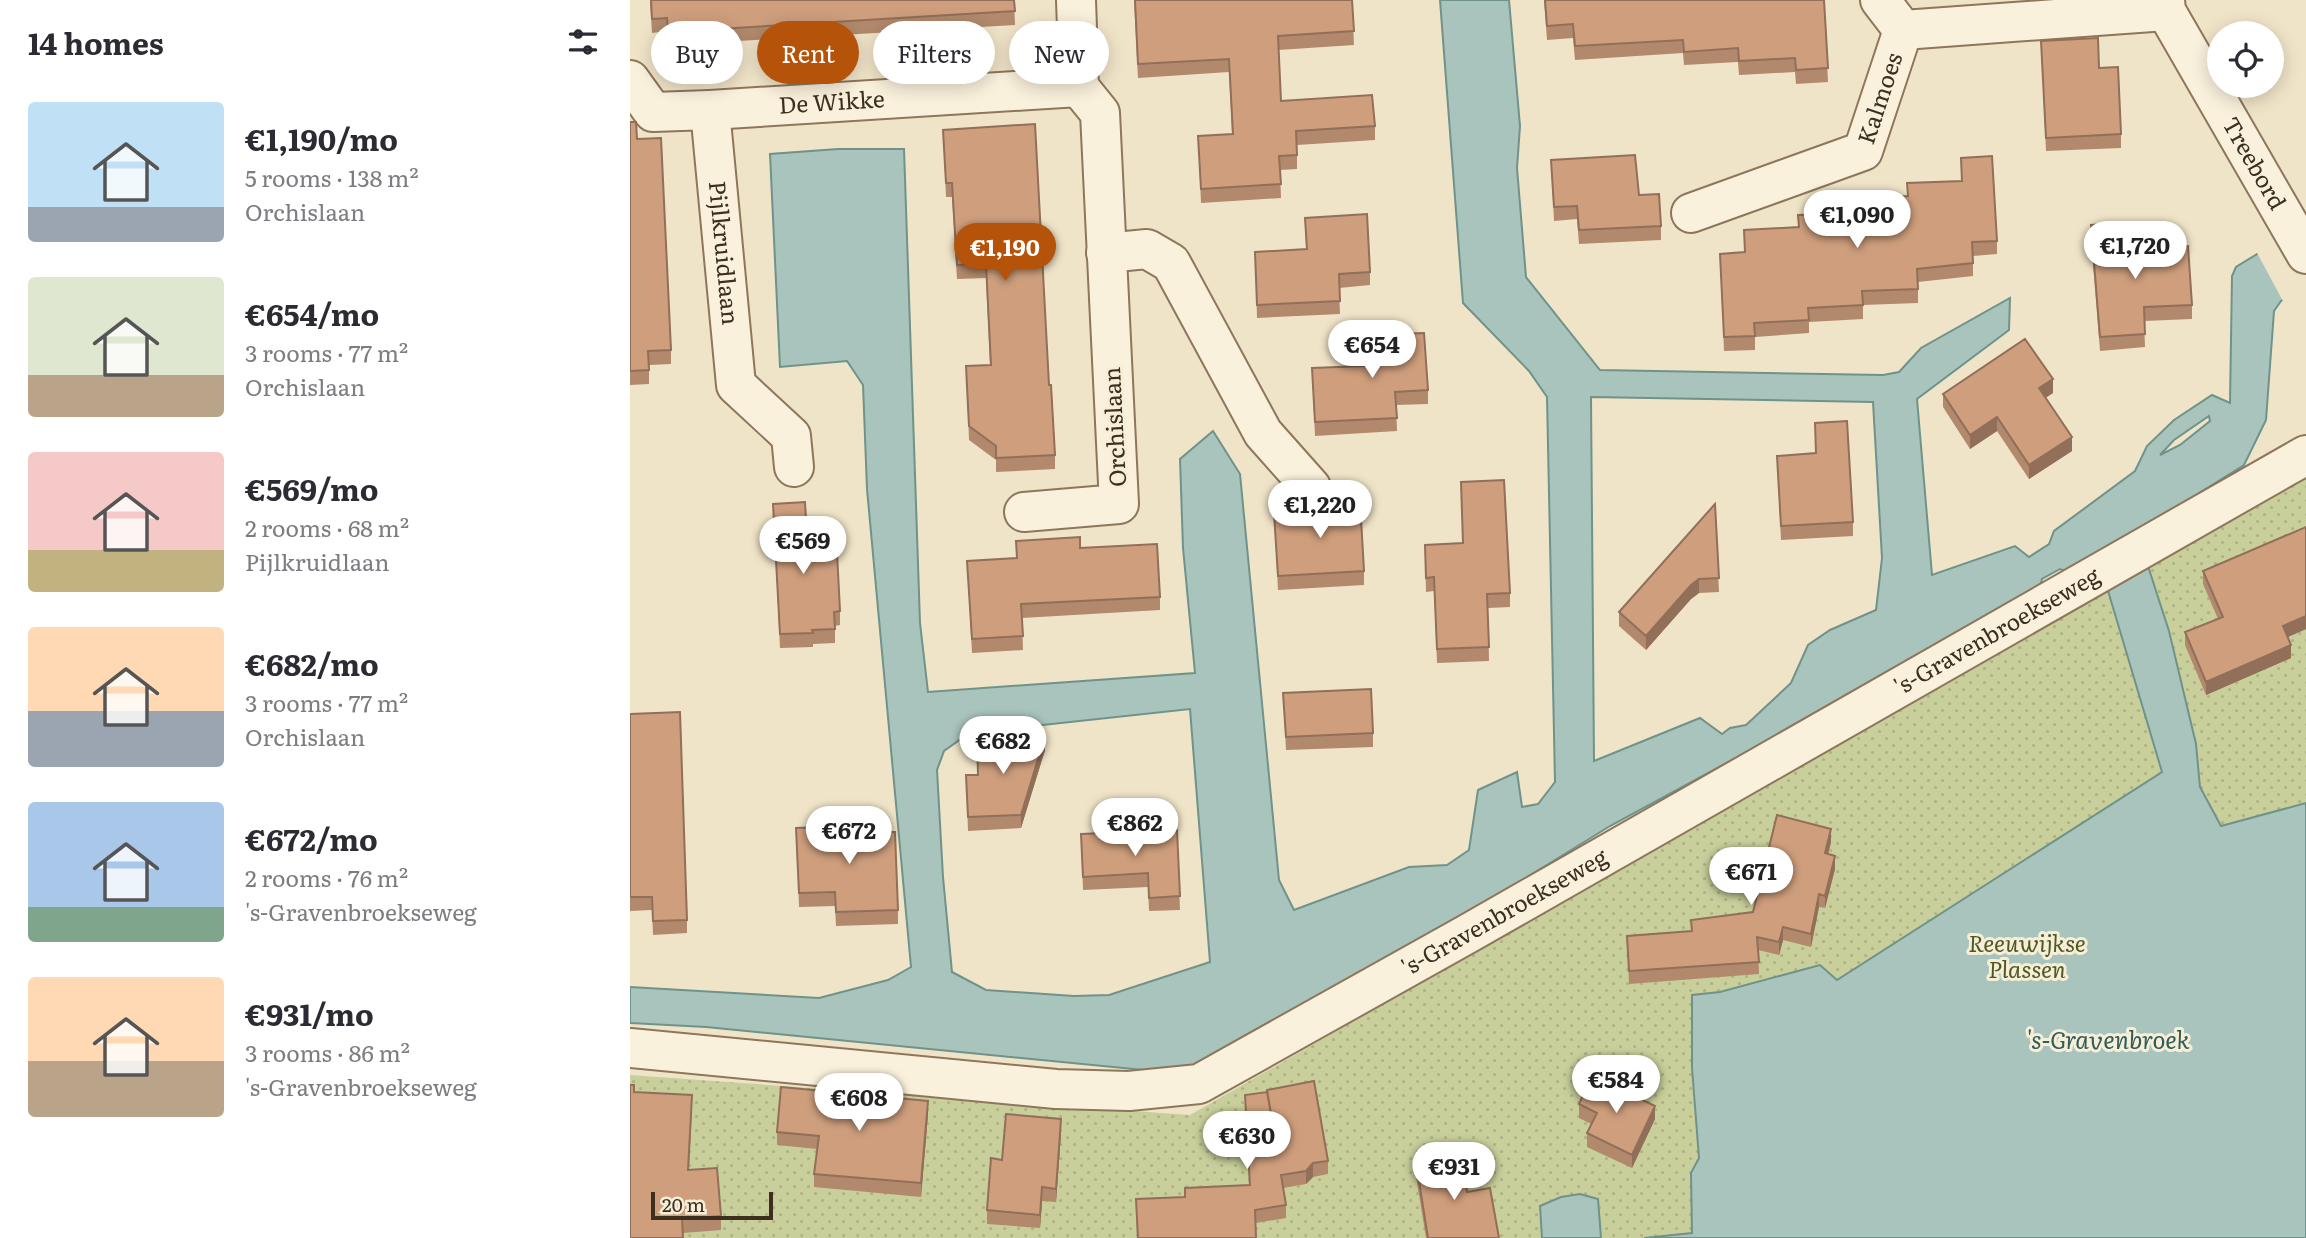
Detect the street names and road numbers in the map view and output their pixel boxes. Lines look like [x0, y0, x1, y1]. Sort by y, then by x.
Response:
street label: Kalmoes [1847, 48, 1909, 148]
street label: De Wikke [778, 80, 886, 121]
street label: Treebord [2215, 110, 2296, 215]
street label: Pijlkruidlaan [702, 179, 749, 326]
street label: Orchislaan [1093, 366, 1133, 488]
street label: 's-Gravenbroekseweg [1887, 557, 2106, 702]
street label: 's-Gravenbroekseweg [1394, 838, 1613, 983]

